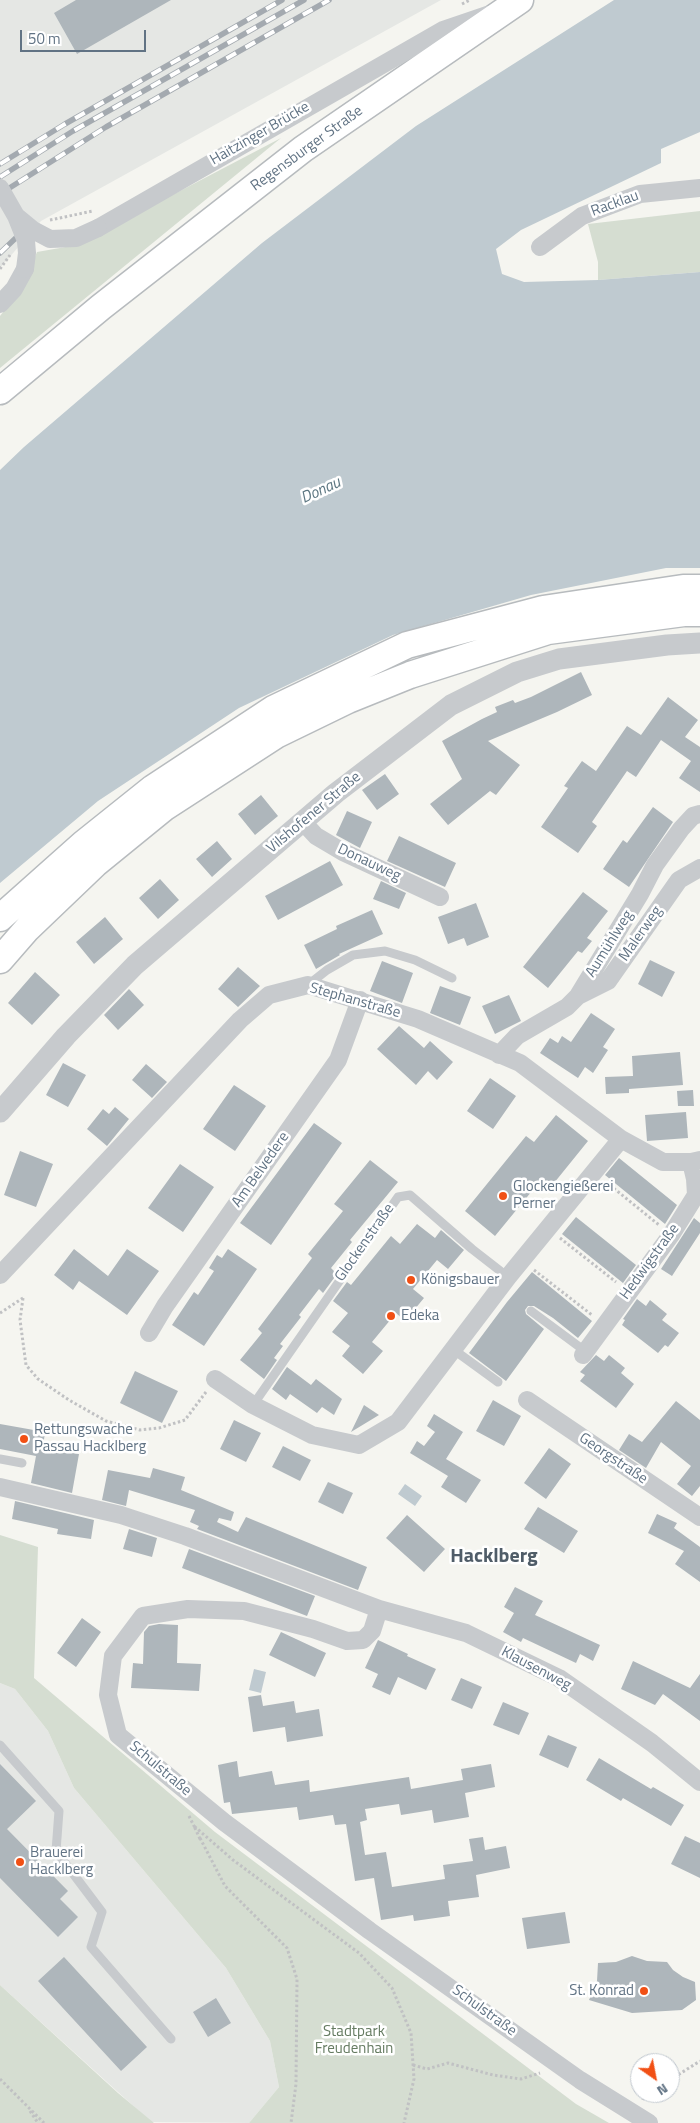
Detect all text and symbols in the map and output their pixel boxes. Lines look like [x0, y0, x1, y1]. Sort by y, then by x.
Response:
scale bar [22, 20, 149, 52]
text: 50 m [28, 27, 61, 50]
street label: Haitzinger Brücke [207, 98, 313, 170]
street label: Regensburger Straße [248, 102, 366, 196]
street label: Racklau [589, 187, 641, 221]
water label: Donau [298, 474, 344, 508]
street label: Vilshofener Straße [263, 768, 365, 858]
street label: Donauweg [334, 841, 404, 885]
street label: Malerweg [616, 903, 666, 965]
street label: Aumühlweg [582, 907, 638, 981]
street label: Stephanstraße [308, 979, 402, 1023]
street label: Am Belvedere [228, 1129, 294, 1211]
place label: Glockengießerei Perner [513, 1178, 613, 1213]
marker: Glockengießerei Perner [497, 1190, 509, 1202]
street label: Glockenstraße [332, 1201, 398, 1285]
street label: Hedwigstraße [617, 1221, 683, 1303]
place label: Königsbauer [421, 1271, 499, 1289]
marker: Königsbauer [405, 1274, 417, 1286]
place label: Edeka [401, 1307, 439, 1325]
marker: Edeka [385, 1310, 397, 1322]
place label: Rettungswache Passau Hacklberg [34, 1421, 146, 1456]
street label: Georgstraße [575, 1430, 651, 1488]
marker: Rettungswache Passau Hacklberg [18, 1433, 30, 1445]
district label: Hacklberg [450, 1545, 538, 1569]
street label: Klausenweg [498, 1643, 574, 1695]
street label: Schulstraße [125, 1738, 195, 1800]
place label: Brauerei Hacklberg [30, 1844, 93, 1879]
marker: Brauerei Hacklberg [14, 1856, 26, 1868]
street label: Schulstraße [448, 1982, 520, 2040]
place label: St. Konrad [569, 1982, 634, 2000]
marker: St. Konrad [638, 1985, 650, 1997]
park label: Stadtpark Freudenhain [315, 2023, 393, 2058]
north arrow [630, 2053, 680, 2103]
text: N [653, 2079, 673, 2102]

